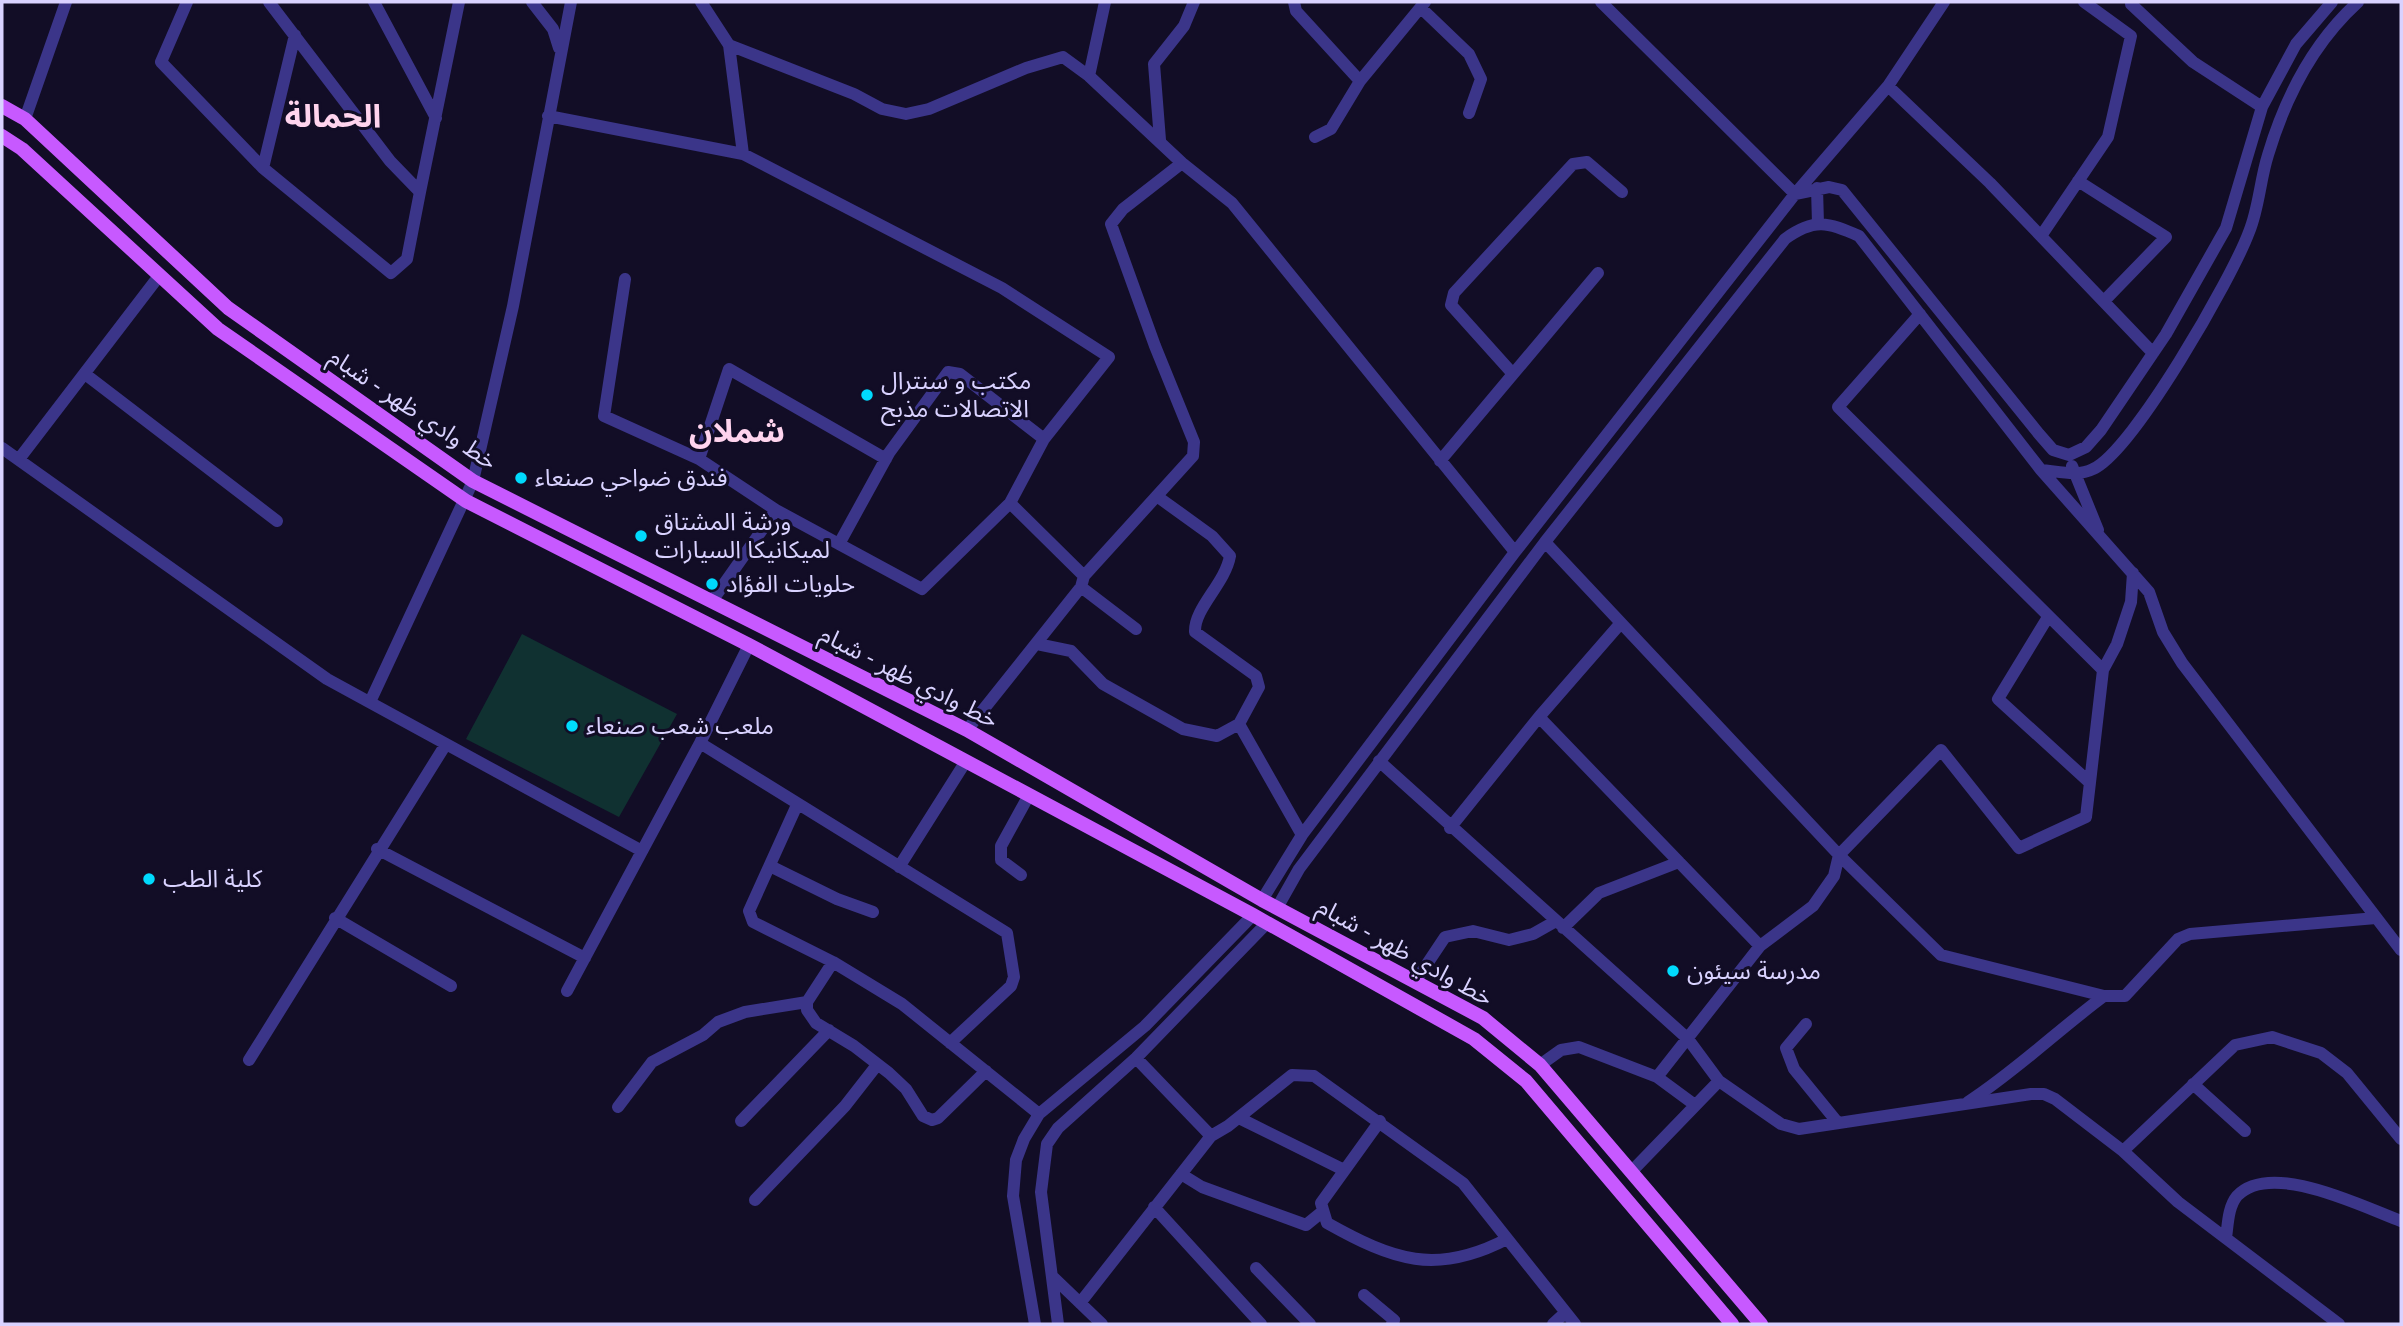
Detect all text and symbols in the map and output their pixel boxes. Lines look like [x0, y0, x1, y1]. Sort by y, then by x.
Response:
district label: الحمالة [285, 93, 381, 136]
street label: خط وادي ظهر - شبام [321, 339, 504, 479]
place label: مكتب و سنترال الاتصالات مذبح [881, 363, 1031, 426]
marker: مكتب و سنترال الاتصالات مذبح [859, 387, 875, 403]
district label: شملان [689, 408, 785, 451]
place label: فندق ضواحي صنعاء [535, 460, 728, 497]
marker: فندق ضواحي صنعاء [513, 470, 529, 486]
place label: ورشة المشتاق لميكانيكا السيارات [655, 504, 830, 565]
marker: ورشة المشتاق لميكانيكا السيارات [633, 528, 649, 544]
place label: حلويات الفؤاد [726, 566, 855, 599]
marker: حلويات الفؤاد [704, 576, 720, 592]
street label: خط وادي ظهر - شبام [813, 616, 1005, 738]
place label: ملعب شعب صنعاء [586, 708, 774, 741]
marker: ملعب شعب صنعاء [564, 718, 580, 734]
place label: كلية الطب [163, 861, 263, 894]
marker: كلية الطب [141, 871, 157, 887]
street label: خط وادي ظهر - شبام [1310, 889, 1500, 1016]
place label: مدرسة سيئون [1687, 953, 1821, 986]
marker: مدرسة سيئون [1665, 963, 1681, 979]

